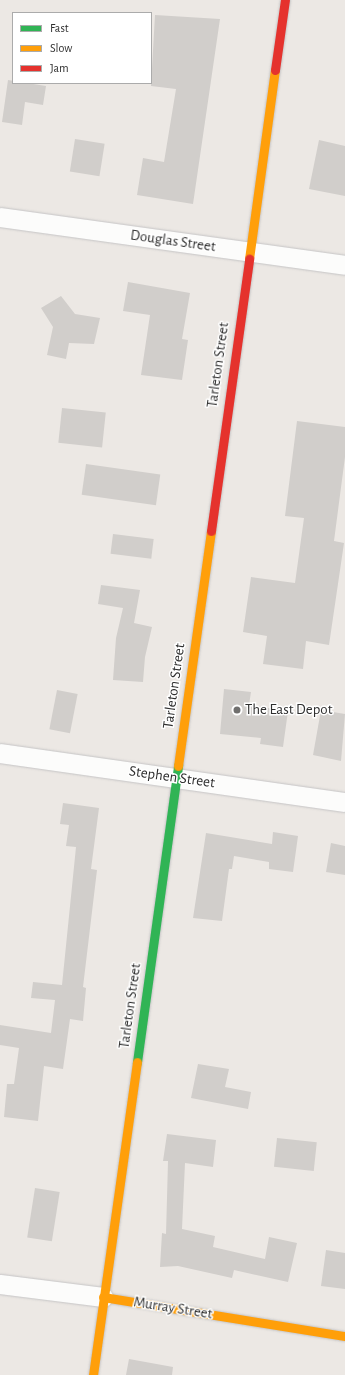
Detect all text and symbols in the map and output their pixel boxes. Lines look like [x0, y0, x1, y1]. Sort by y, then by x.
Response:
legend [12, 12, 152, 84]
text: Fast [50, 22, 69, 34]
text: Slow [50, 42, 72, 54]
text: Jam [50, 62, 69, 74]
street label: Douglas Street [129, 226, 217, 256]
street label: Tarleton Street [203, 321, 233, 409]
street label: Tarleton Street [159, 642, 189, 730]
place label: The East Depot [245, 701, 332, 719]
marker: The East Depot [232, 705, 242, 715]
street label: Stephen Street [128, 762, 216, 792]
street label: Tarleton Street [115, 962, 145, 1050]
street label: Murray Street [132, 1293, 214, 1323]

